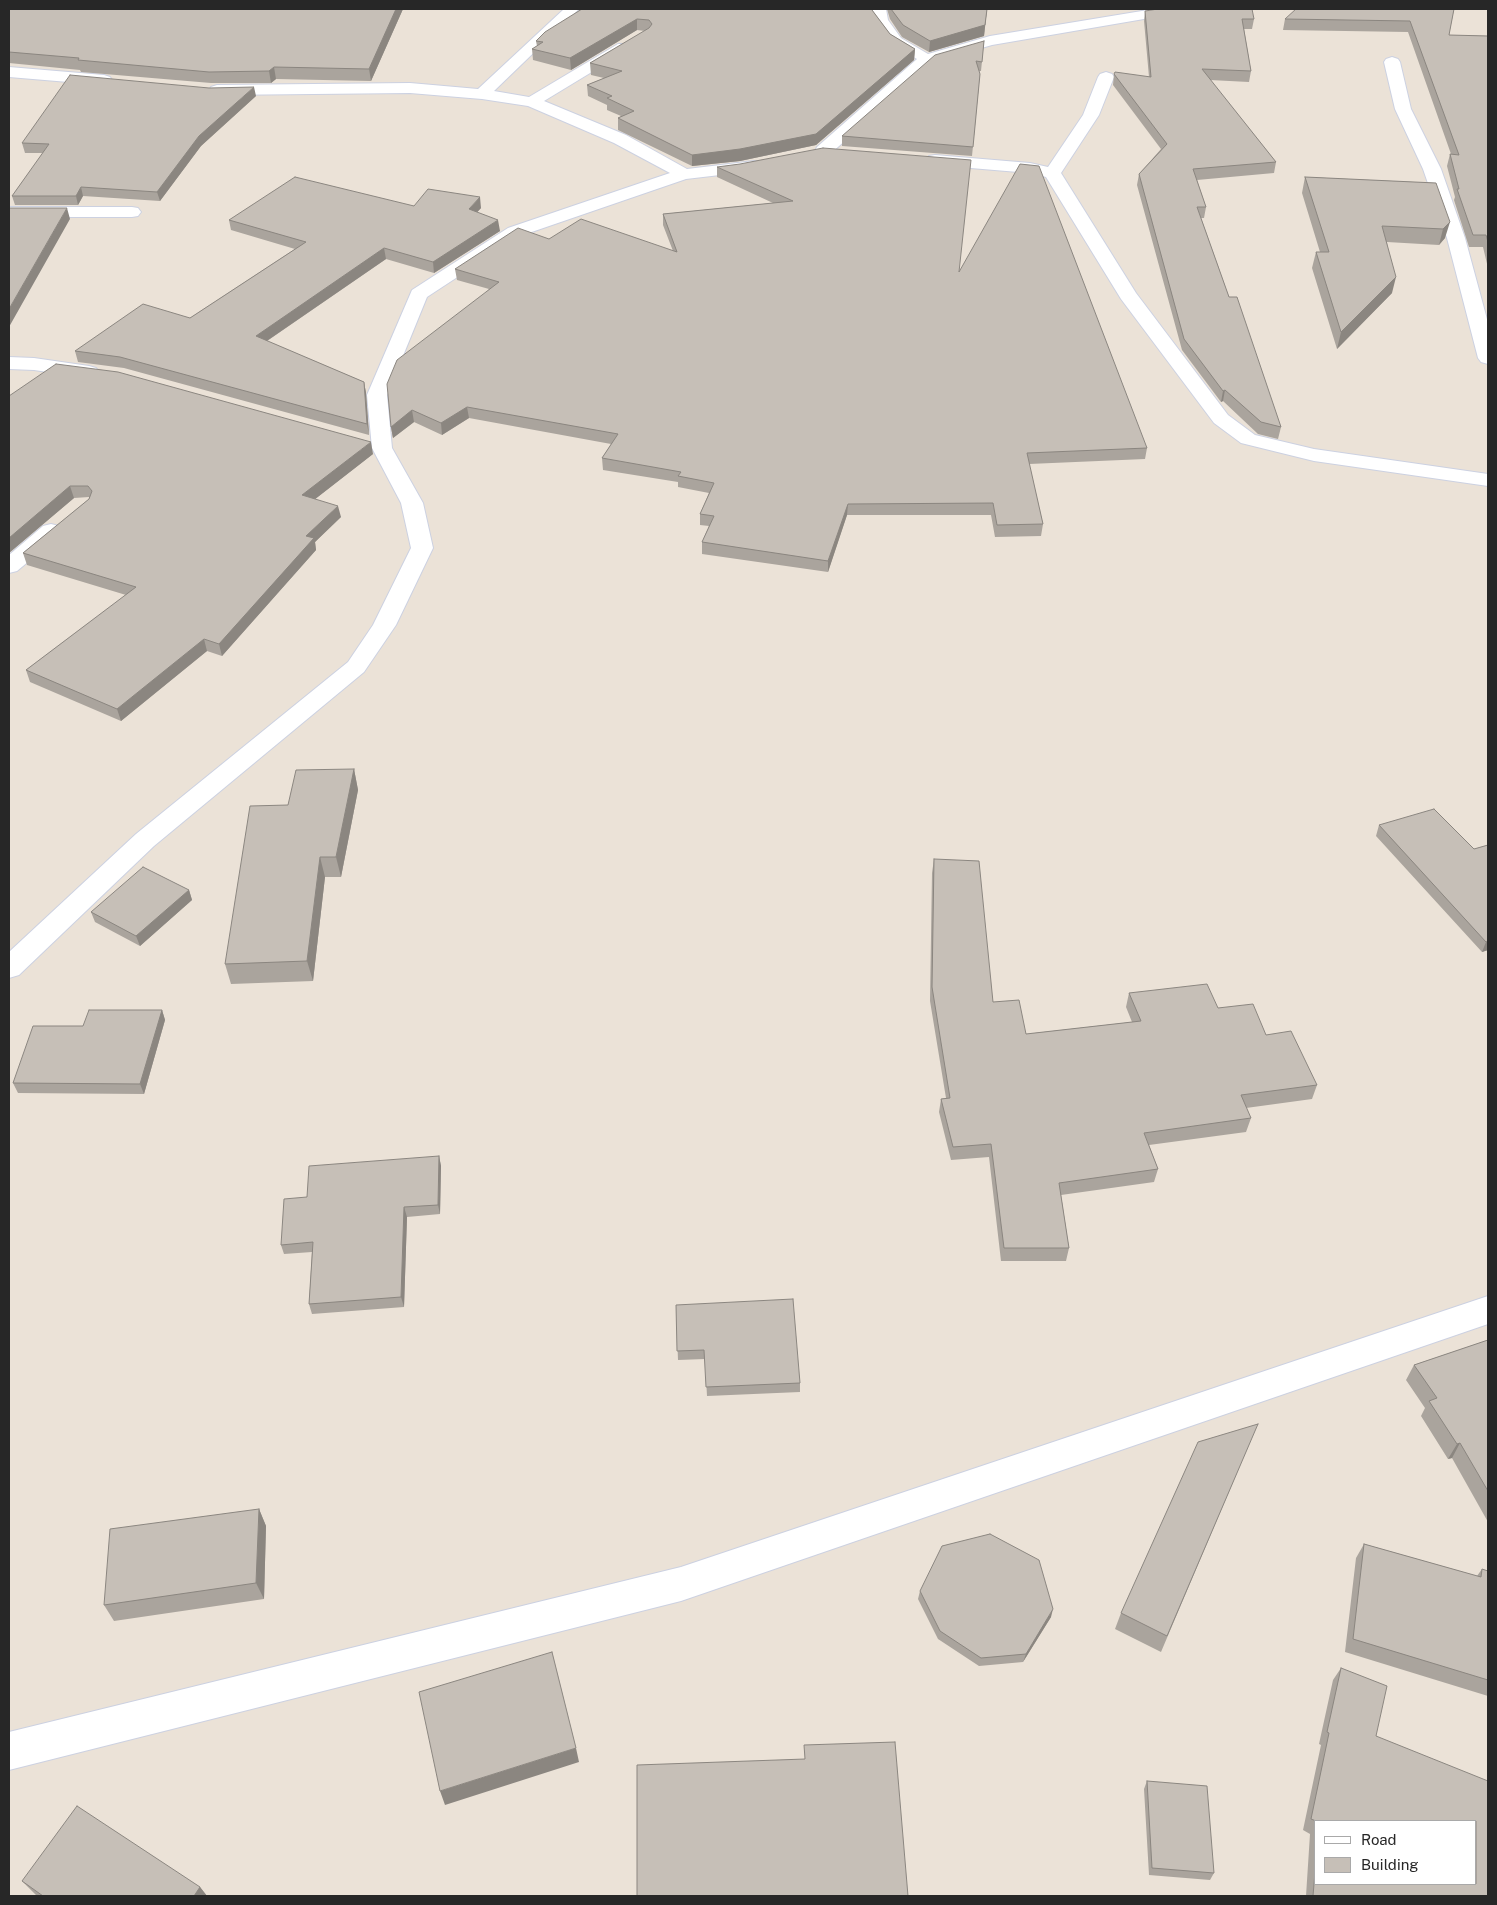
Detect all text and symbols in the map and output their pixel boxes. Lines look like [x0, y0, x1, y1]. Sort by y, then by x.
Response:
legend [1314, 1820, 1477, 1885]
text: Road [1361, 1831, 1397, 1848]
text: Building [1361, 1856, 1419, 1873]

